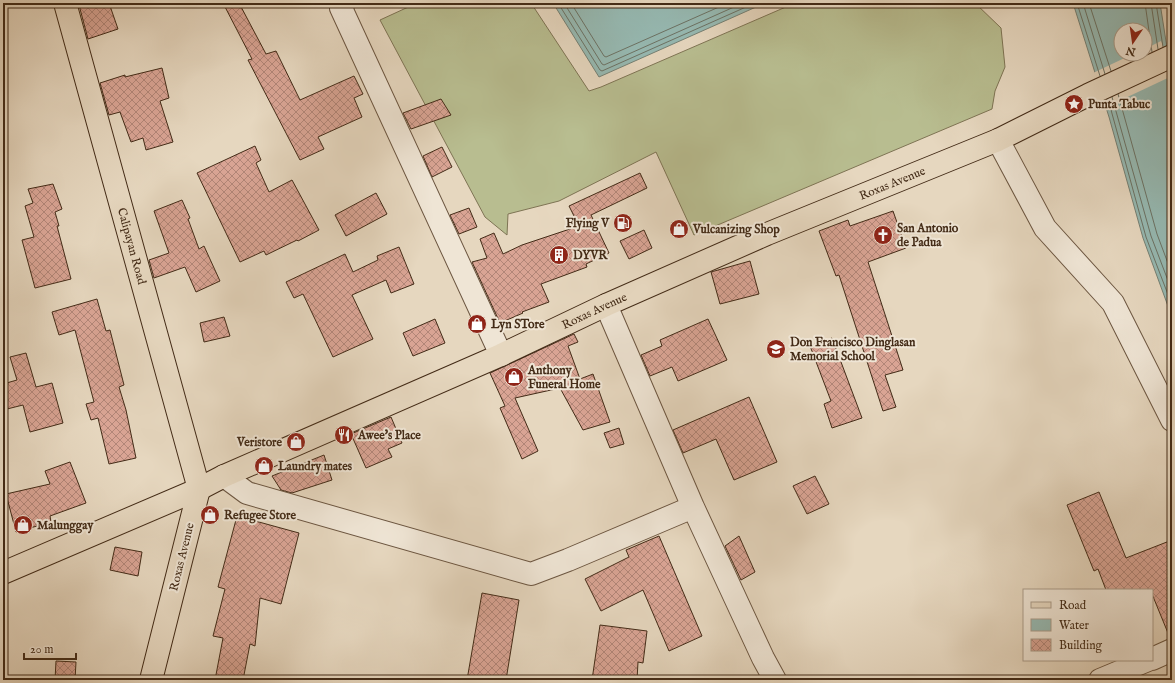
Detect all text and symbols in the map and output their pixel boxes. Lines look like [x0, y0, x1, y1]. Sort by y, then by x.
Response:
north arrow [1113, 22, 1153, 62]
text: N [1124, 43, 1138, 59]
place icon: Punta Tabuc [1063, 93, 1085, 115]
place label: Punta Tabuc [1088, 97, 1151, 112]
street label: Roxas Avenue [857, 163, 928, 203]
street label: Calipayan Road [114, 206, 150, 287]
fuel station icon: Flying V [612, 212, 634, 234]
place label: Flying V [566, 216, 610, 232]
shop icon: Vulcanizing Shop [668, 218, 690, 240]
place label: San Antonio de Padua [897, 221, 959, 250]
place label: Vulcanizing Shop [692, 222, 780, 238]
church icon: San Antonio de Padua [872, 224, 894, 246]
building icon: DYVR [548, 244, 570, 266]
place label: DYVR [573, 248, 608, 263]
street label: Roxas Avenue [559, 289, 630, 332]
shop icon: Lyn STore [466, 313, 488, 335]
place label: Lyn STore [490, 317, 545, 333]
place label: Don Francisco Dinglasan Memorial School [790, 335, 916, 364]
school or university icon: Don Francisco Dinglasan Memorial School [765, 338, 787, 360]
place label: Anthony Funeral Home [527, 363, 601, 392]
shop icon: Anthony Funeral Home [503, 366, 525, 388]
restaurant icon: Awee's Place [333, 424, 355, 446]
place label: Awee's Place [357, 428, 421, 443]
shop icon: Veristore [285, 431, 307, 453]
place label: Veristore [236, 435, 282, 450]
shop icon: Laundry mates [253, 455, 275, 477]
place label: Laundry mates [277, 459, 353, 475]
shop icon: Refugee Store [199, 504, 221, 526]
place label: Refugee Store [224, 508, 296, 524]
shop icon: Malunggay [12, 514, 34, 536]
place label: Malunggay [37, 518, 94, 534]
street label: Roxas Avenue [166, 521, 198, 593]
legend [1023, 589, 1153, 661]
text: Road [1059, 598, 1087, 613]
text: Water [1059, 618, 1090, 633]
scale bar [24, 635, 76, 661]
text: Building [1059, 638, 1103, 653]
text: 20 m [30, 642, 53, 657]

